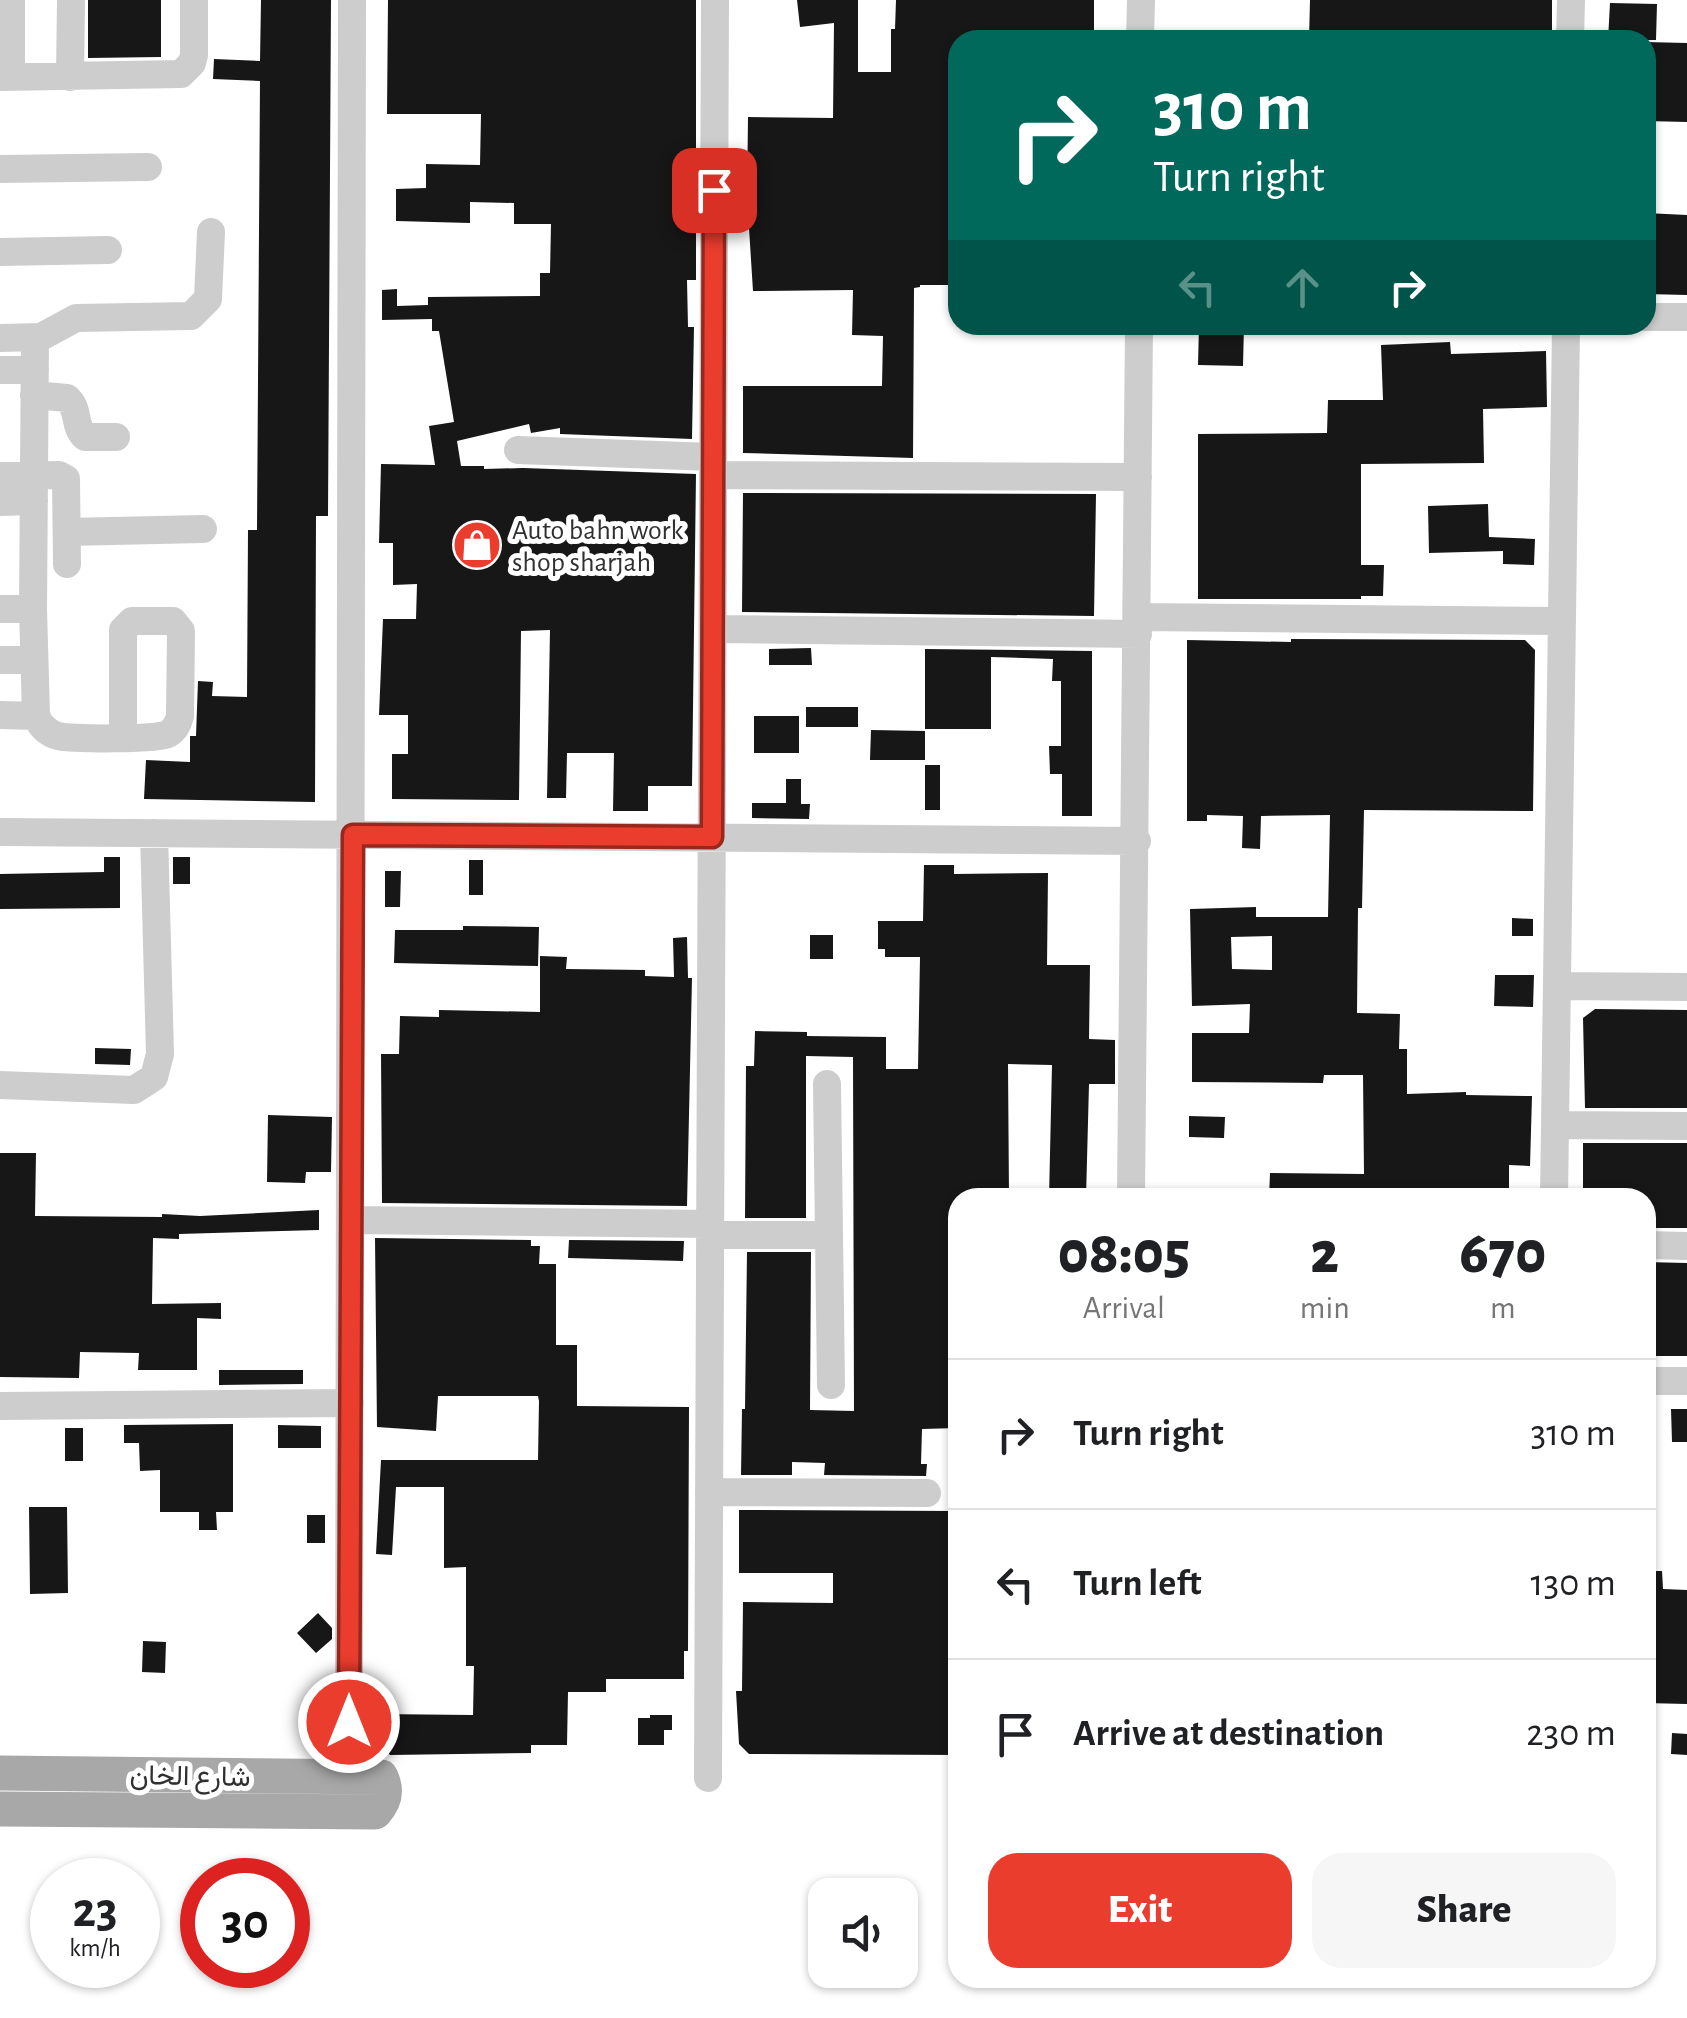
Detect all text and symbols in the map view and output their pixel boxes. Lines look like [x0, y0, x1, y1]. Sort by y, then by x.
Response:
icon: right [988, 70, 1118, 200]
text: 310 m [1153, 73, 1312, 143]
pin [672, 148, 757, 233]
text: Turn right [1153, 155, 1325, 200]
icon: arrive [687, 163, 742, 218]
icon: left [1170, 260, 1225, 315]
icon: ahead [1275, 260, 1330, 315]
icon: right [1380, 260, 1435, 315]
place label: Auto bahn work shop sharjah [512, 517, 684, 577]
shop icon: Auto bahn work shop sharjah [451, 519, 503, 571]
text: 08:05 [1058, 1224, 1190, 1284]
text: 2 [1310, 1224, 1339, 1284]
text: 670 [1459, 1224, 1546, 1284]
text: Arrival [1083, 1292, 1165, 1324]
text: min [1300, 1292, 1350, 1324]
text: m [1490, 1292, 1516, 1324]
icon: right [988, 1407, 1043, 1462]
text: Turn right [1073, 1415, 1223, 1453]
text: 310 m [1531, 1415, 1616, 1453]
icon: left [988, 1557, 1043, 1612]
text: Turn left [1073, 1565, 1201, 1603]
text: 130 m [1531, 1565, 1616, 1603]
position arrow [297, 1670, 401, 1774]
icon: arrive [988, 1707, 1043, 1762]
text: Arrive at destination [1073, 1715, 1384, 1753]
text: 230 m [1526, 1715, 1616, 1753]
street label: شارع الخان [129, 1762, 251, 1795]
button: Exit [988, 1853, 1292, 1968]
button: Share [1312, 1853, 1616, 1968]
speed limit sign: 30 [180, 1858, 310, 1988]
map controls [808, 1878, 918, 1988]
button: sound [808, 1878, 918, 1988]
text: 23 [72, 1886, 118, 1936]
text: km/h [69, 1936, 121, 1961]

